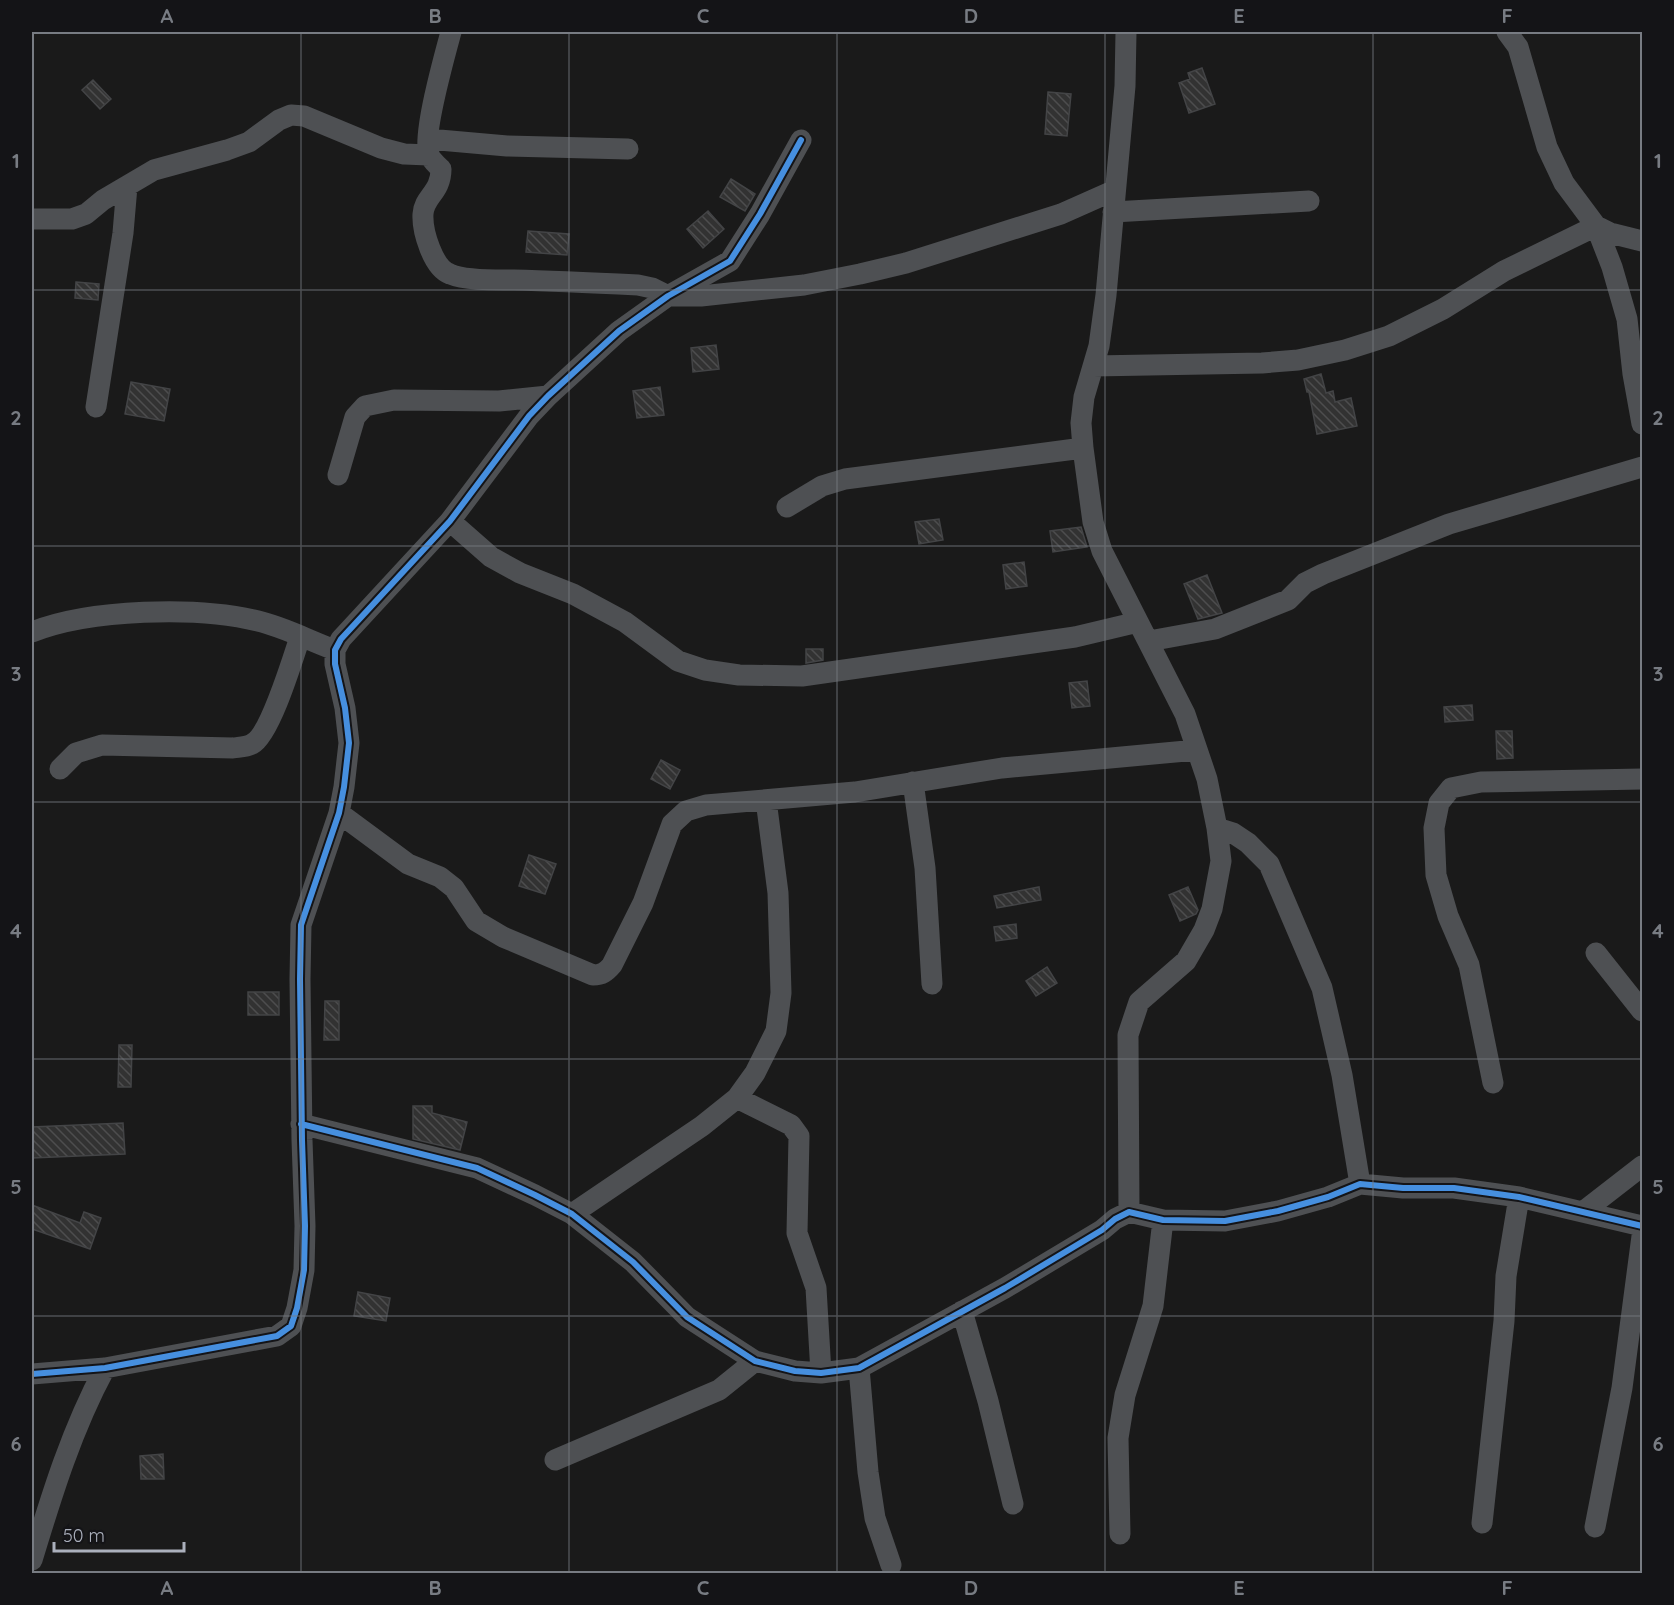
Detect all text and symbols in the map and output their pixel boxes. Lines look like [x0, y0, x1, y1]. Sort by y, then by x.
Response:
text: A [161, 3, 174, 28]
text: B [428, 3, 442, 28]
text: C [697, 3, 710, 28]
text: D [964, 3, 978, 28]
text: E [1233, 3, 1245, 28]
text: F [1501, 3, 1513, 28]
text: 1 [12, 148, 20, 173]
text: 1 [1654, 148, 1662, 173]
text: 2 [10, 405, 22, 430]
text: 2 [1652, 405, 1664, 430]
text: 3 [11, 661, 21, 686]
text: 3 [1653, 661, 1663, 686]
text: 4 [10, 918, 22, 943]
text: 4 [1652, 918, 1664, 943]
text: 5 [10, 1174, 22, 1199]
text: 5 [1652, 1174, 1664, 1199]
text: 6 [10, 1431, 22, 1456]
text: 6 [1652, 1431, 1664, 1456]
scale bar [54, 1515, 184, 1553]
text: 50 m [63, 1524, 105, 1547]
text: A [161, 1575, 174, 1600]
text: B [428, 1575, 442, 1600]
text: C [697, 1575, 710, 1600]
text: D [964, 1575, 978, 1600]
text: E [1233, 1575, 1245, 1600]
text: F [1501, 1575, 1513, 1600]

